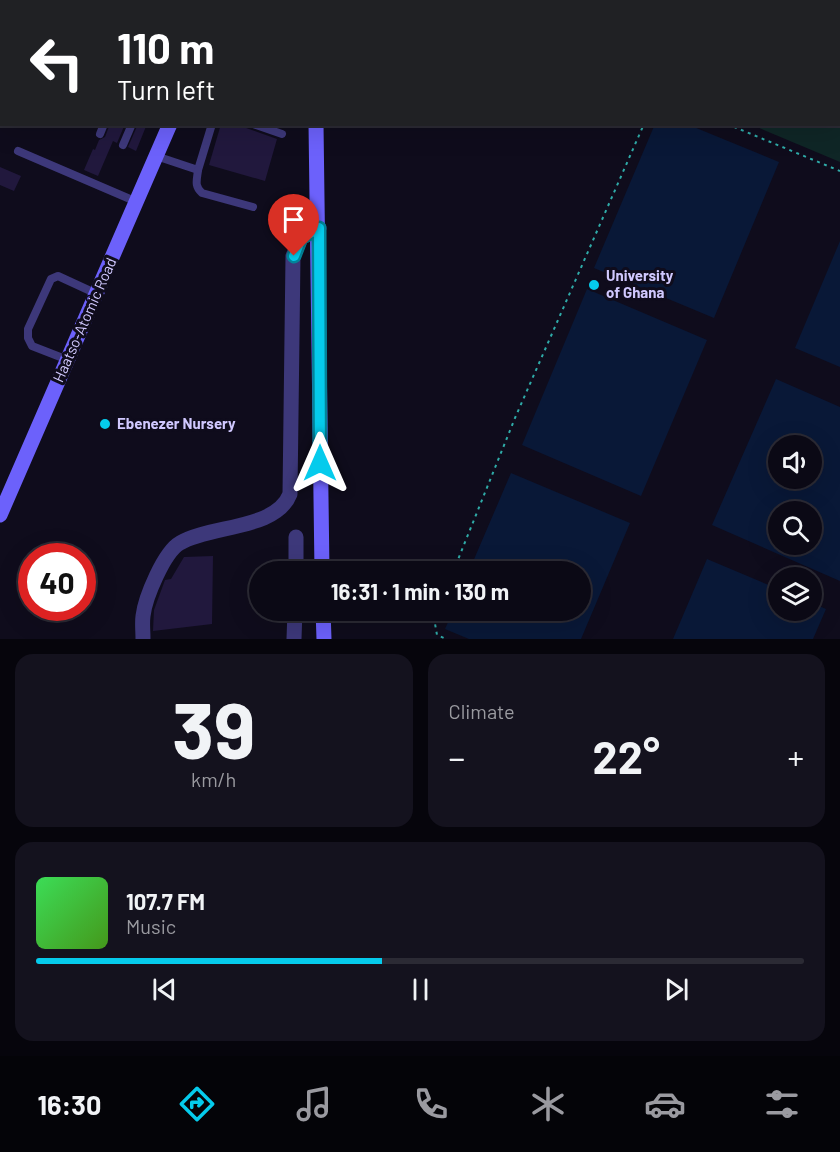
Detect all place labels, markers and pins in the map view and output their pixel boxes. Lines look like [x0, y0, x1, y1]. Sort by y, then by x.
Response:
pin [268, 194, 319, 256]
place label: University of Ghana [606, 266, 674, 301]
marker: University of Ghana [587, 278, 601, 292]
place label: Ebenezer Nursery [117, 414, 236, 432]
marker: Ebenezer Nursery [98, 417, 112, 431]

